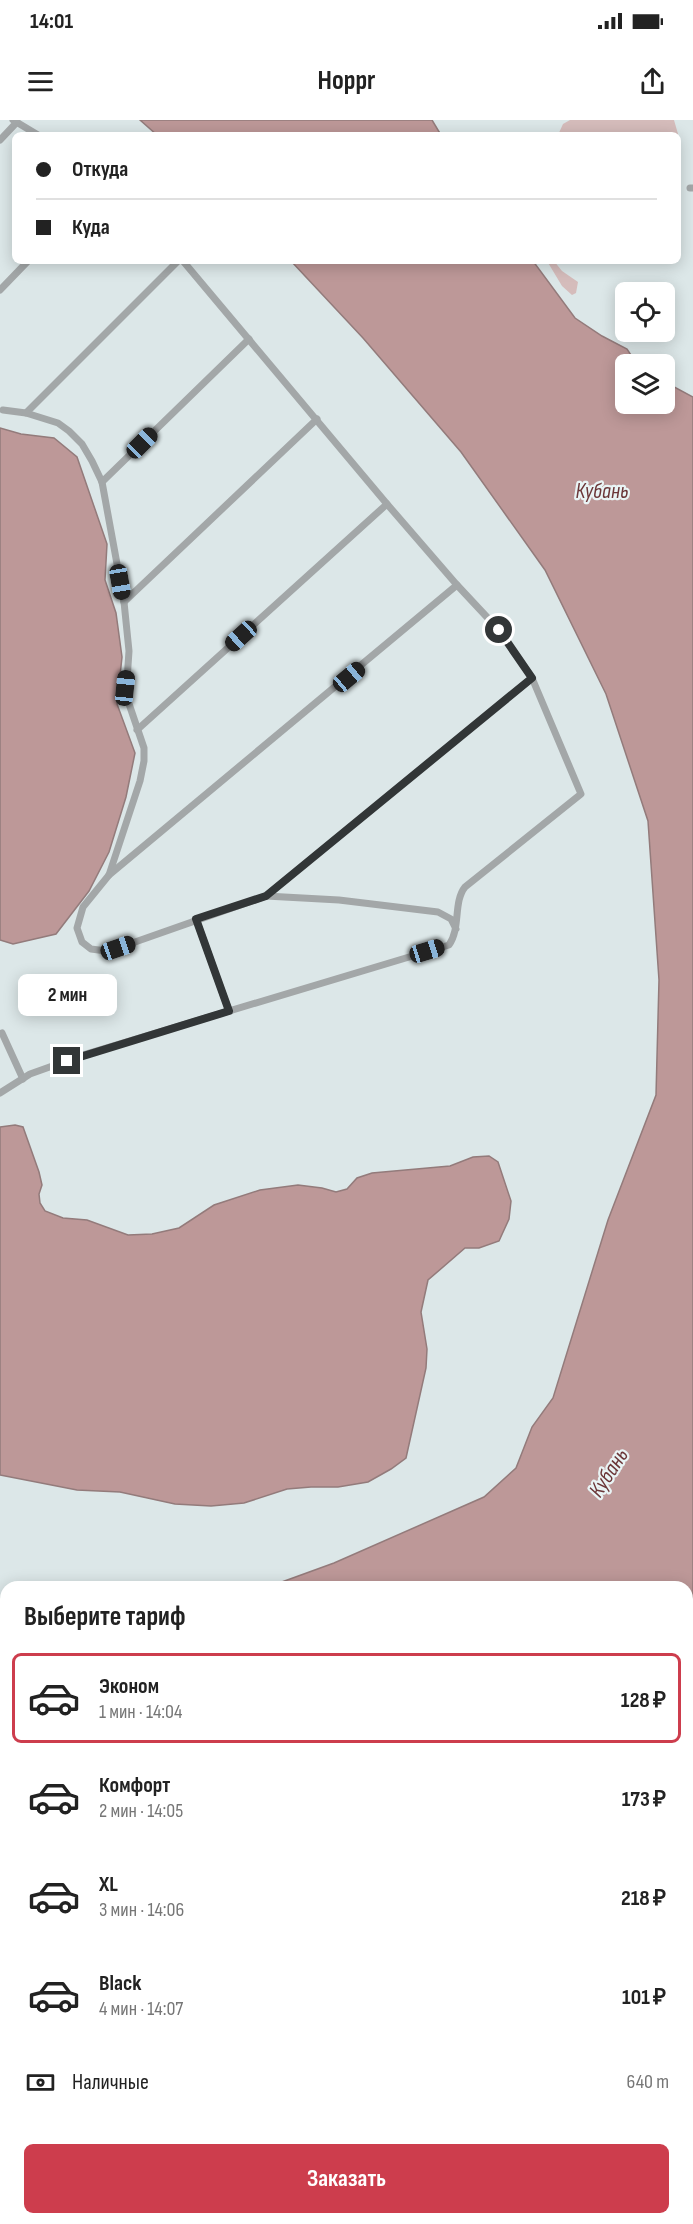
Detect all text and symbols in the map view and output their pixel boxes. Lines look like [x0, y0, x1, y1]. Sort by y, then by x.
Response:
text: 14:01 [30, 8, 73, 35]
icon: menu [24, 65, 57, 98]
text: Hoppr [318, 65, 375, 97]
icon: share [636, 65, 669, 98]
text: Откуда [72, 156, 128, 183]
text: Куда [72, 214, 110, 241]
map controls [615, 282, 675, 414]
button: locate [615, 282, 675, 342]
button: layers [615, 354, 675, 414]
car [123, 424, 161, 462]
water label: Кубань [575, 478, 629, 505]
car [108, 563, 132, 601]
route start [485, 616, 512, 643]
car [222, 617, 260, 655]
car [329, 659, 369, 695]
car [114, 669, 136, 707]
car [98, 934, 138, 962]
car [407, 937, 447, 965]
callout: 2 мин [17, 974, 116, 1016]
text: 2 мин [48, 983, 87, 1007]
route end [53, 1047, 80, 1074]
water label: Кубань [583, 1443, 635, 1503]
text: Выберите тариф [24, 1601, 186, 1633]
icon: car [27, 1671, 81, 1725]
text: Эконом [99, 1673, 159, 1700]
text: 128 ₽ [621, 1687, 666, 1714]
text: 1 мин · 14:04 [99, 1700, 182, 1724]
icon: car [27, 1770, 81, 1824]
text: Комфорт [99, 1772, 170, 1799]
text: 173 ₽ [622, 1786, 666, 1813]
text: 2 мин · 14:05 [99, 1799, 183, 1823]
icon: car [27, 1869, 81, 1923]
text: XL [99, 1871, 118, 1898]
text: 218 ₽ [621, 1885, 666, 1912]
text: 3 мин · 14:06 [99, 1898, 184, 1922]
icon: car [27, 1968, 81, 2022]
text: Black [99, 1970, 141, 1997]
text: 101 ₽ [622, 1984, 666, 2011]
text: 4 мин · 14:07 [99, 1997, 183, 2021]
icon: cash [24, 2066, 57, 2099]
text: Наличные [72, 2069, 149, 2096]
text: 640 m [627, 2070, 669, 2094]
button: Заказать [24, 2144, 669, 2213]

